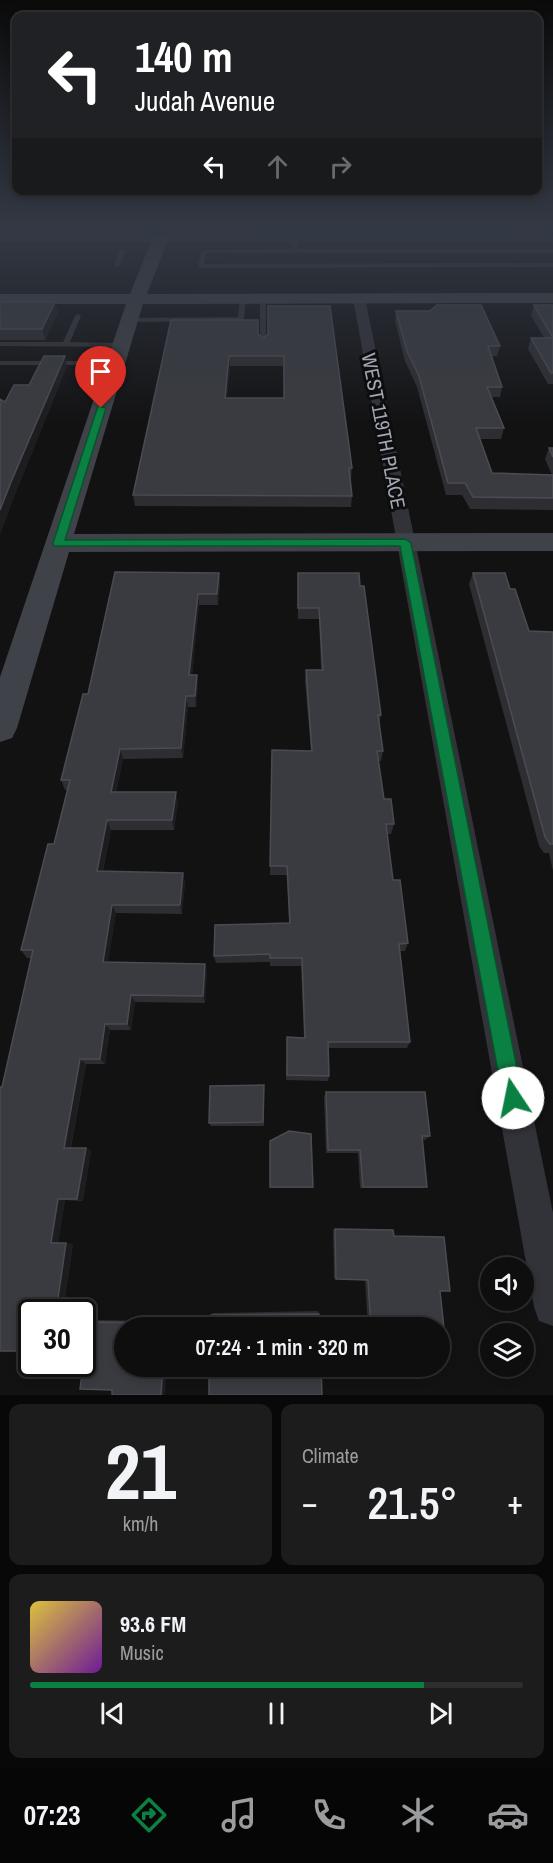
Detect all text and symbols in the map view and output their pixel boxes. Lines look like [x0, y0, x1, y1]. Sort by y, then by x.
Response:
text: 140 m [135, 29, 233, 85]
icon: left [36, 36, 114, 114]
text: Judah Avenue [135, 83, 275, 119]
icon: left [198, 150, 231, 183]
icon: ahead [261, 150, 294, 183]
icon: right [324, 150, 357, 183]
pin [75, 346, 126, 408]
street label: WEST 119TH PLACE [356, 351, 412, 511]
icon: arrive [84, 355, 117, 388]
position arrow [481, 1066, 545, 1130]
map controls [480, 1257, 534, 1377]
button: sound [480, 1257, 534, 1311]
speed limit sign: 30 [18, 1299, 96, 1377]
button: layers [480, 1323, 534, 1377]
text: 07:24 · 1 min · 320 m [195, 1332, 369, 1362]
text: 21 [105, 1418, 176, 1523]
text: Climate [302, 1442, 359, 1469]
text: 21.5° [368, 1472, 457, 1533]
text: − [302, 1480, 318, 1524]
text: + [507, 1480, 523, 1524]
text: km/h [123, 1510, 158, 1537]
text: 93.6 FM [120, 1609, 186, 1639]
text: Music [120, 1639, 164, 1666]
icon: previous [96, 1697, 129, 1730]
icon: pause [260, 1697, 293, 1730]
icon: next [424, 1697, 457, 1730]
icon: directions [128, 1794, 170, 1836]
icon: music [218, 1794, 260, 1836]
icon: phone [308, 1794, 350, 1836]
icon: climate [397, 1794, 439, 1836]
icon: car [487, 1794, 529, 1836]
text: 07:23 [24, 1797, 80, 1833]

